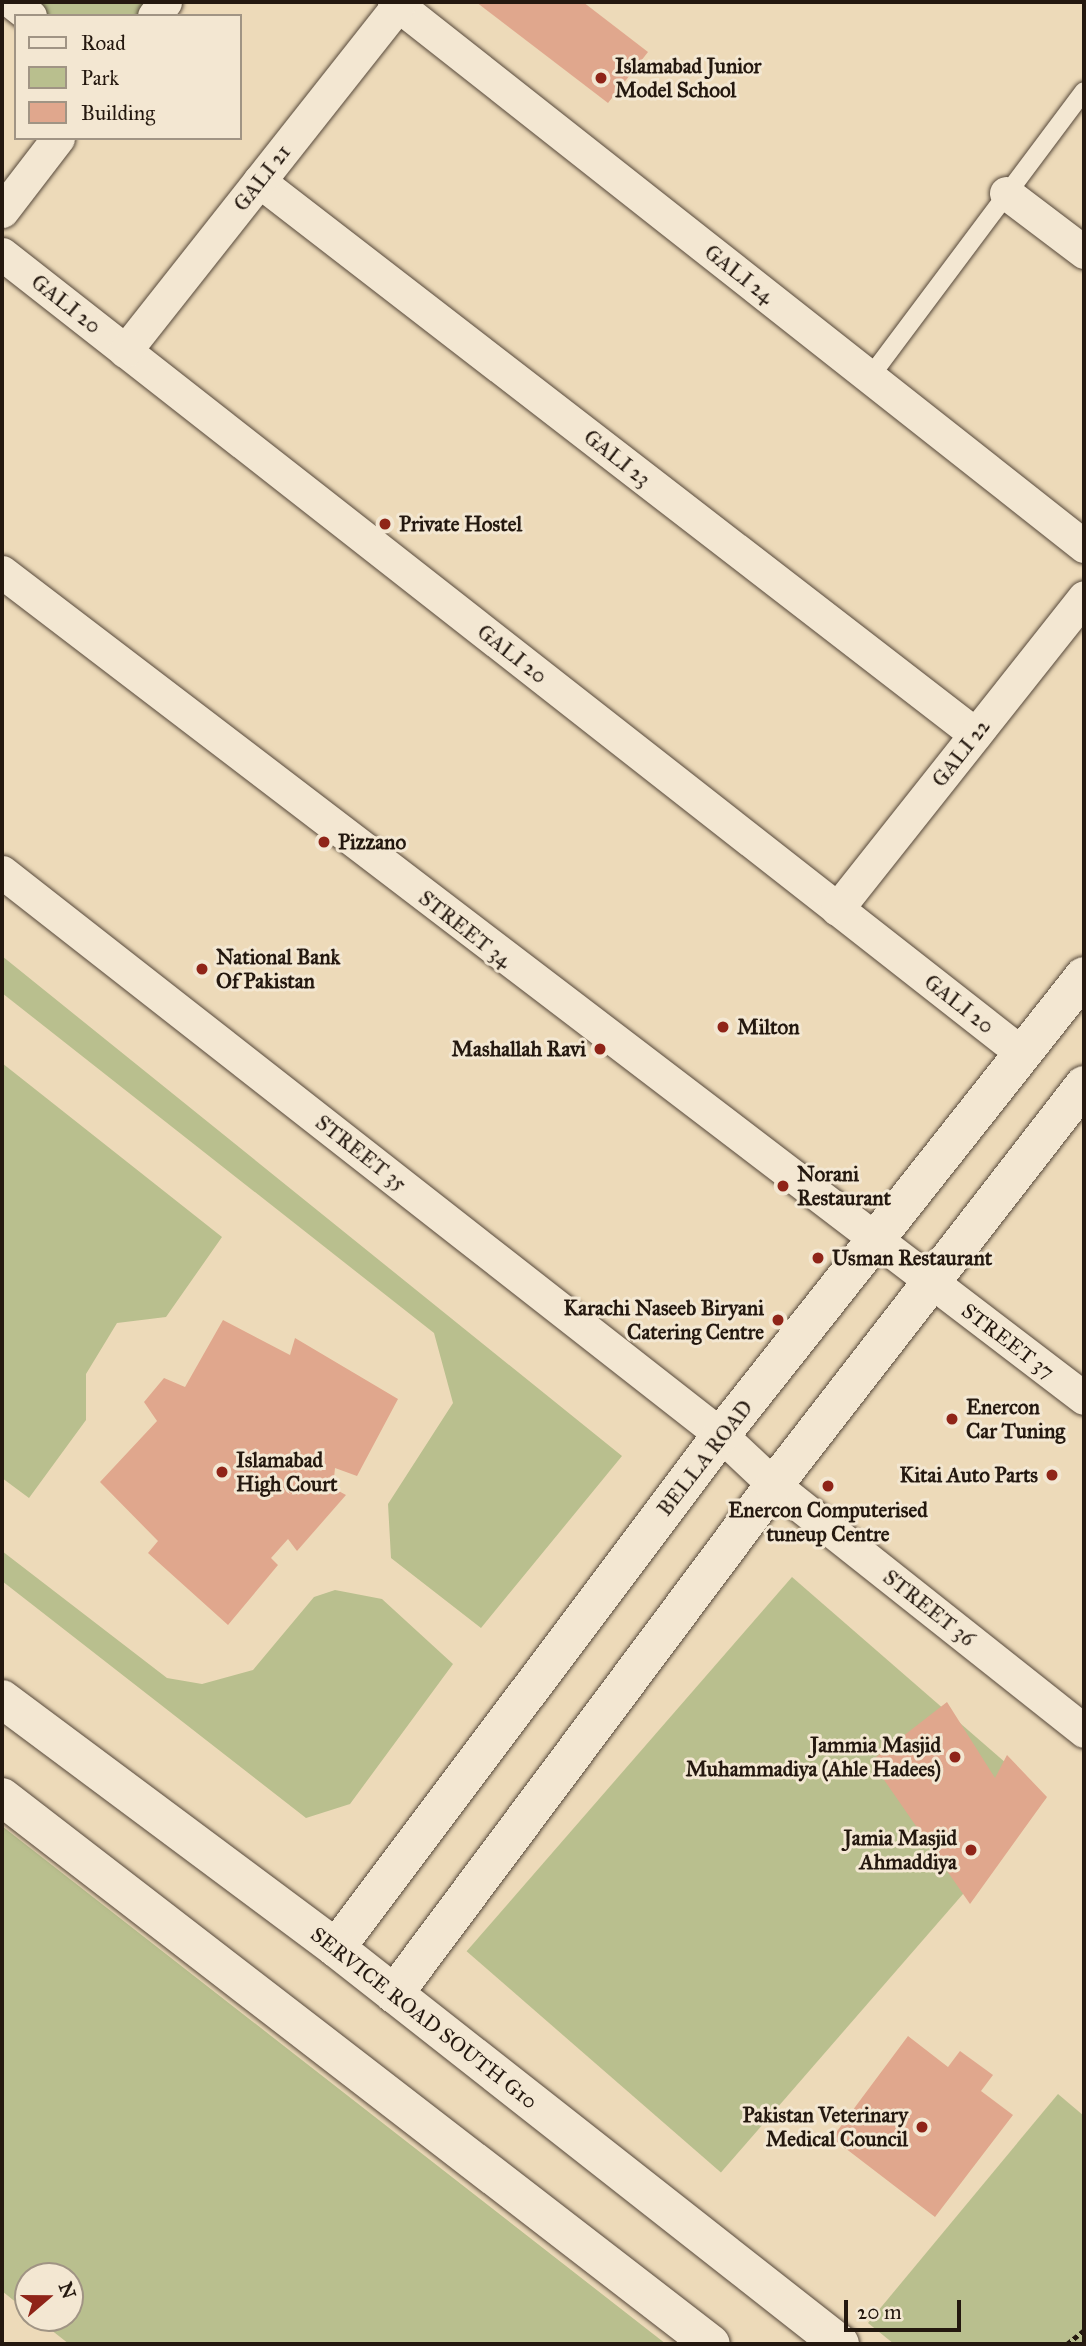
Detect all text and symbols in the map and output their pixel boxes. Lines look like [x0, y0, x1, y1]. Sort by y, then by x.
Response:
legend [14, 14, 242, 140]
text: Road [81, 30, 126, 56]
place label: Islamabad Junior Model School [615, 53, 761, 103]
text: Park [81, 65, 119, 91]
marker: Islamabad Junior Model School [593, 70, 609, 86]
text: Building [81, 100, 155, 126]
street label: GALI 21 [228, 140, 296, 216]
street label: GALI 24 [699, 239, 779, 309]
street label: GALI 20 [26, 269, 106, 339]
street label: GALI 23 [579, 424, 655, 492]
place label: Private Hostel [399, 511, 522, 537]
marker: Private Hostel [377, 516, 393, 532]
street label: GALI 20 [472, 619, 552, 689]
street label: GALI 22 [927, 714, 995, 792]
place label: Pizzano [338, 829, 406, 855]
marker: Pizzano [316, 834, 332, 850]
street label: STREET 34 [414, 885, 516, 973]
place label: National Bank Of Pakistan [216, 944, 340, 994]
marker: National Bank Of Pakistan [194, 961, 210, 977]
street label: GALI 20 [919, 969, 999, 1039]
place label: Milton [737, 1014, 800, 1040]
marker: Milton [715, 1019, 731, 1035]
place label: Mashallah Ravi [451, 1036, 586, 1062]
marker: Mashallah Ravi [592, 1041, 608, 1057]
street label: STREET 35 [311, 1110, 411, 1196]
place label: Norani Restaurant [797, 1161, 891, 1211]
marker: Norani Restaurant [775, 1178, 791, 1194]
place label: Usman Restaurant [832, 1245, 992, 1271]
marker: Usman Restaurant [810, 1250, 826, 1266]
place label: Karachi Naseeb Biryani Catering Centre [563, 1295, 764, 1345]
street label: STREET 37 [957, 1298, 1059, 1384]
marker: Karachi Naseeb Biryani Catering Centre [770, 1312, 786, 1328]
place label: Enercon Car Tuning [966, 1394, 1065, 1444]
street label: BELLA ROAD [652, 1395, 758, 1521]
marker: Enercon Car Tuning [944, 1411, 960, 1427]
place label: Islamabad High Court [236, 1447, 337, 1497]
place label: Kitai Auto Parts [900, 1462, 1038, 1488]
marker: Islamabad High Court [214, 1464, 230, 1480]
marker: Kitai Auto Parts [1044, 1467, 1060, 1483]
marker: Enercon Computerised tuneup Centre [820, 1478, 836, 1494]
place label: Enercon Computerised tuneup Centre [728, 1497, 928, 1547]
street label: STREET 36 [878, 1564, 980, 1652]
place label: Jammia Masjid Muhammadiya (Ahle Hadees) [685, 1732, 941, 1782]
marker: Jammia Masjid Muhammadiya (Ahle Hadees) [947, 1749, 963, 1765]
place label: Jamia Masjid Ahmaddiya [844, 1825, 957, 1875]
marker: Jamia Masjid Ahmaddiya [963, 1842, 979, 1858]
street label: SERVICE ROAD SOUTH G10 [306, 1922, 542, 2114]
place label: Pakistan Veterinary Medical Council [742, 2102, 908, 2152]
marker: Pakistan Veterinary Medical Council [914, 2119, 930, 2135]
north arrow [14, 2262, 84, 2332]
text: N [54, 2279, 81, 2302]
scale bar [848, 2286, 965, 2330]
text: 20 m [857, 2299, 902, 2325]

